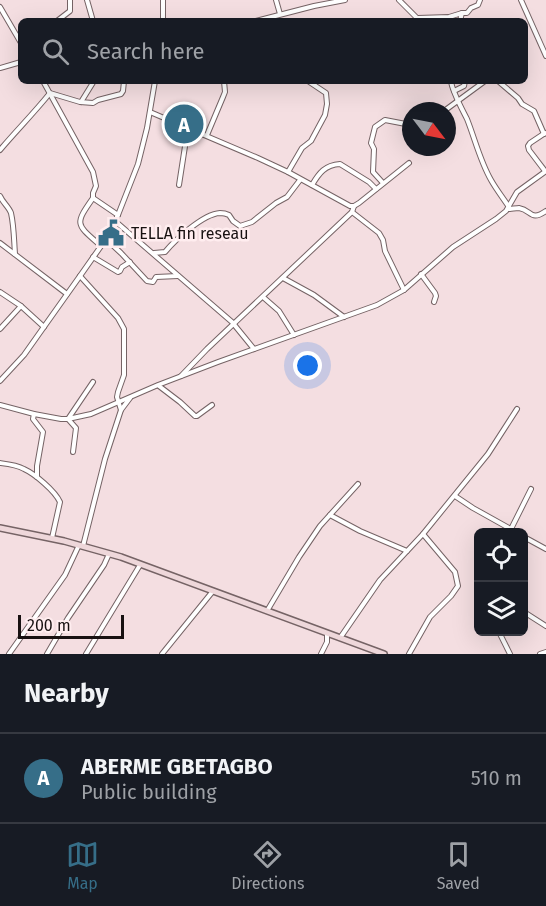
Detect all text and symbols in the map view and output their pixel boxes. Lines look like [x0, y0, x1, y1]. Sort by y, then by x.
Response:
search box [18, 18, 528, 84]
icon: search [39, 35, 72, 68]
text: Search here [87, 38, 205, 65]
pin: A [164, 102, 204, 146]
north arrow [402, 102, 456, 156]
public building icon: TELLA fin reseau [96, 218, 126, 248]
place label: TELLA fin reseau [131, 224, 248, 243]
your location [293, 351, 322, 380]
map controls [474, 528, 528, 636]
button: locate [474, 528, 528, 582]
button: layers [474, 582, 528, 636]
scale bar [18, 612, 124, 640]
text: 200 m [27, 616, 71, 635]
text: Nearby [24, 678, 109, 709]
text: ABERME GBETAGBO [81, 753, 273, 780]
text: A [38, 766, 49, 790]
text: 510 m [471, 766, 522, 790]
text: Public building [81, 780, 217, 804]
tab: Map [66, 838, 99, 893]
tab: Directions [231, 838, 305, 893]
tab: Saved [437, 838, 480, 893]

